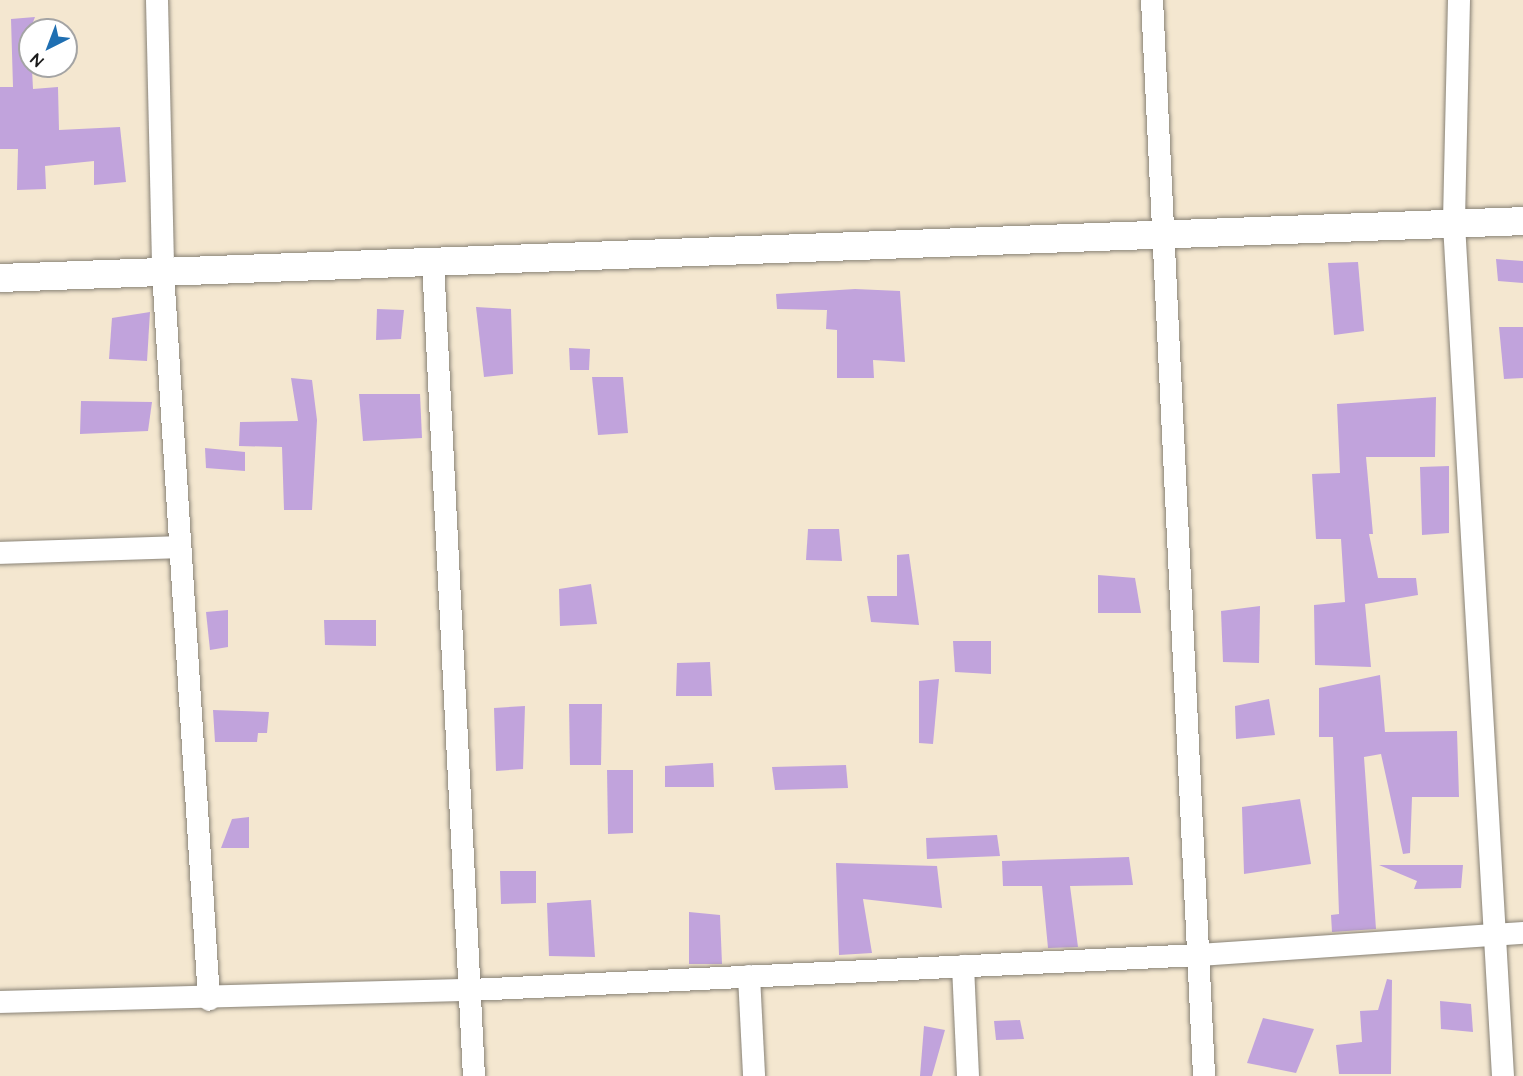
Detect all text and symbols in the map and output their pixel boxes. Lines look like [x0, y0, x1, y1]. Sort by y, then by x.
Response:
north arrow [18, 18, 78, 78]
text: N [26, 48, 48, 71]

